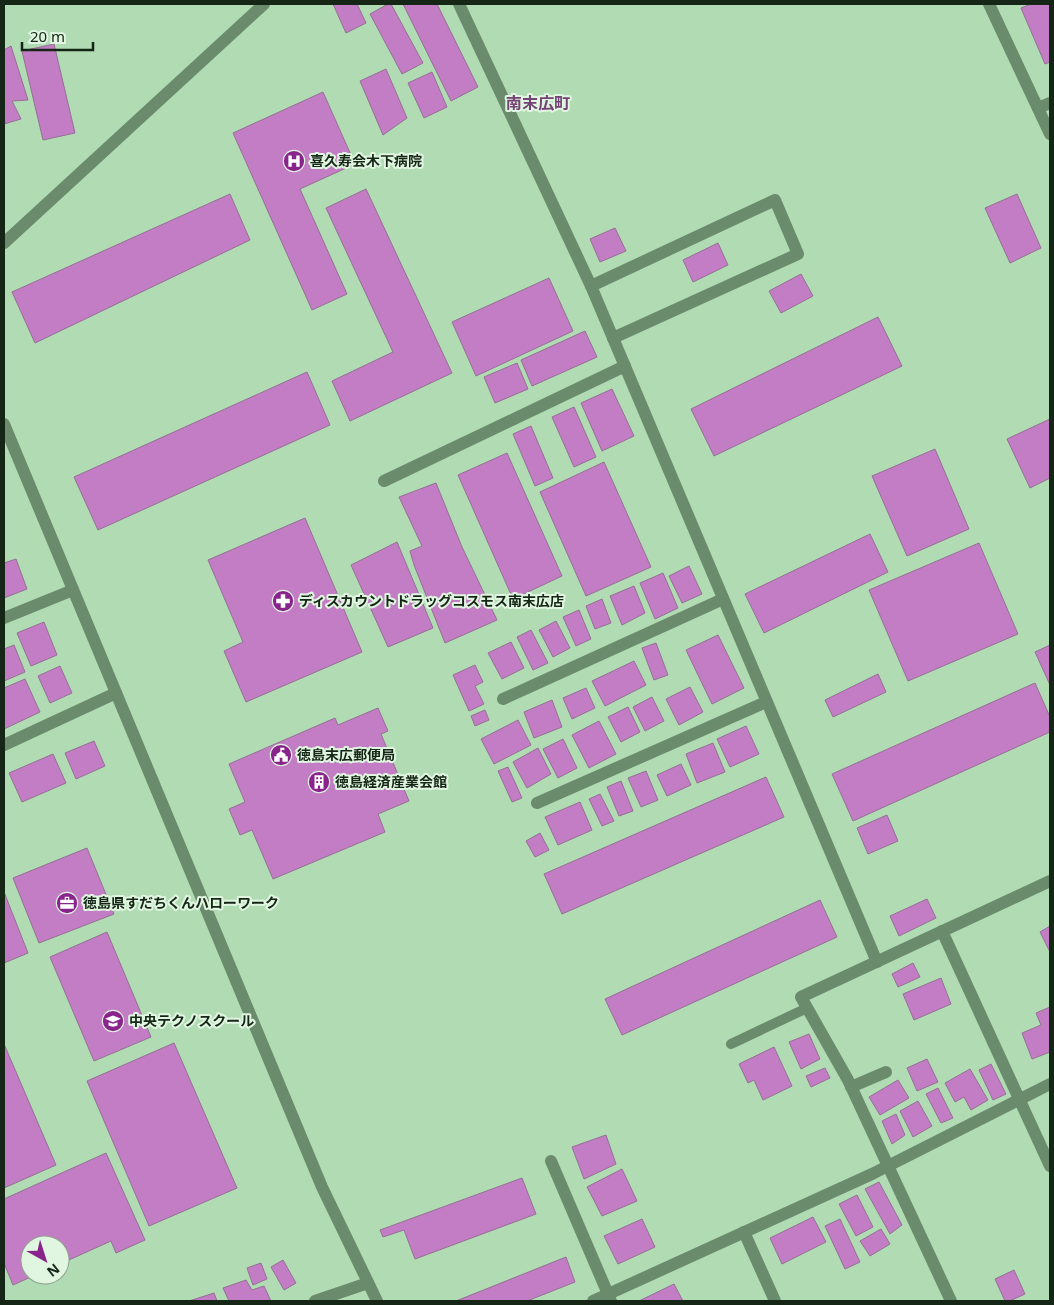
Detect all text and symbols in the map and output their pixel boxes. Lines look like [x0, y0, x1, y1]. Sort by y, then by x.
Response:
scale bar [22, 20, 94, 52]
text: 20 m [30, 26, 65, 46]
district label: 南末広町 [506, 92, 570, 114]
hospital icon: 喜久寿会木下病院 [282, 149, 306, 173]
place label: 喜久寿会木下病院 [310, 151, 422, 170]
pharmacy icon: ディスカウントドラッグコスモス南末広店 [271, 589, 295, 613]
place label: ディスカウントドラッグコスモス南末広店 [299, 591, 564, 610]
public building icon: 徳島末広郵便局 [269, 743, 293, 767]
place label: 徳島末広郵便局 [297, 745, 395, 764]
building icon: 徳島経済産業会館 [307, 770, 331, 794]
place label: 徳島経済産業会館 [335, 772, 447, 791]
office icon: 徳島県すだちくんハローワーク [55, 891, 79, 915]
place label: 徳島県すだちくんハローワーク [83, 893, 279, 912]
school or university icon: 中央テクノスクール [101, 1009, 125, 1033]
place label: 中央テクノスクール [129, 1011, 254, 1030]
north arrow [20, 1235, 70, 1285]
text: N [43, 1260, 64, 1281]

